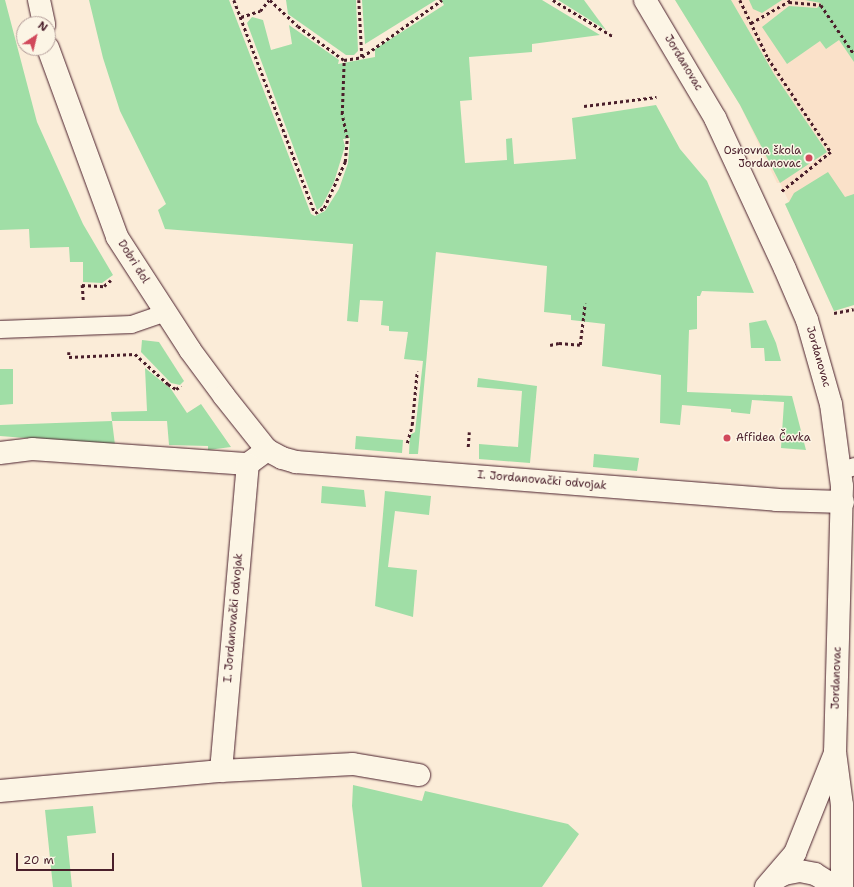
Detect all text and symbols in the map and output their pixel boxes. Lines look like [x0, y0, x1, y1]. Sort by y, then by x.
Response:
north arrow [16, 16, 56, 56]
text: N [35, 18, 50, 35]
street label: Jordanovac [661, 33, 705, 93]
place label: Osnovna škola Jordanovac [724, 145, 801, 171]
marker: Osnovna škola Jordanovac [804, 153, 814, 163]
street label: Dobri dol [115, 238, 151, 286]
street label: Jordanovac [803, 325, 833, 389]
place label: Affidea Čavka [736, 431, 811, 445]
marker: Affidea Čavka [721, 432, 733, 444]
street label: I. Jordanovački odvojak [477, 469, 607, 493]
street label: I. Jordanovački odvojak [222, 553, 246, 683]
street label: Jordanovac [829, 646, 845, 710]
scale bar [18, 845, 116, 871]
text: 20 m [23, 852, 54, 868]

